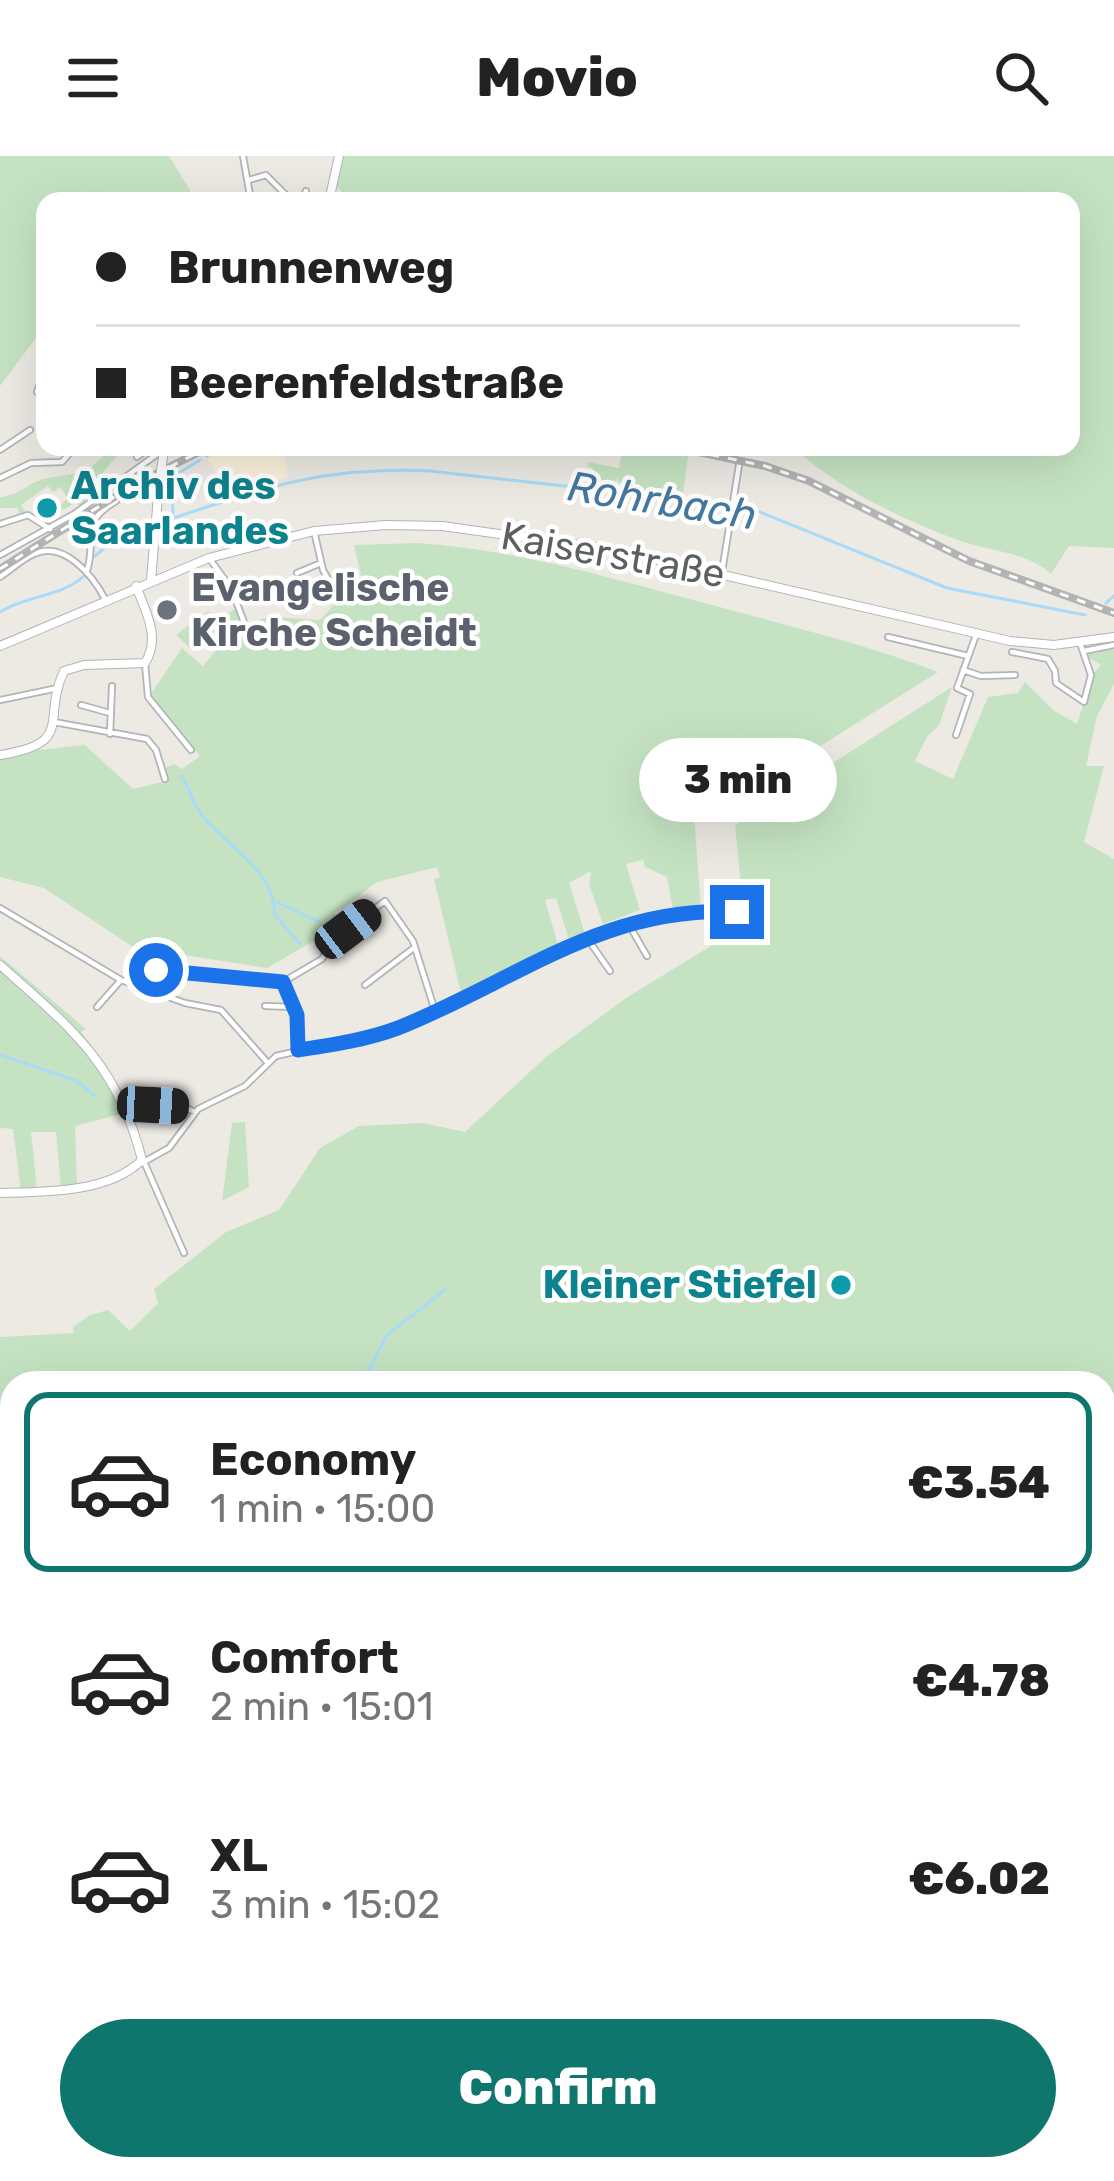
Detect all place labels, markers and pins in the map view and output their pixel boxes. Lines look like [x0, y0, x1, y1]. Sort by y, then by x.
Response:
place label: Archiv des Saarlandes [71, 463, 289, 554]
marker: Archiv des Saarlandes [34, 495, 60, 521]
place label: Evangelische Kirche Scheidt [191, 565, 477, 656]
marker: Evangelische Kirche Scheidt [154, 597, 180, 623]
place label: Kleiner Stiefel [543, 1262, 817, 1308]
marker: Kleiner Stiefel [828, 1272, 854, 1298]

